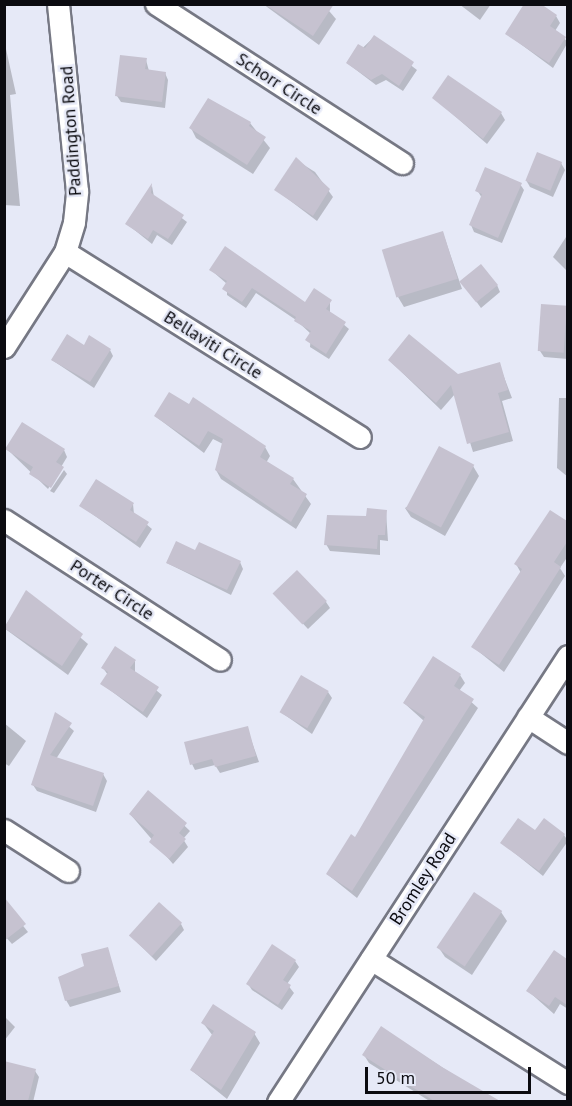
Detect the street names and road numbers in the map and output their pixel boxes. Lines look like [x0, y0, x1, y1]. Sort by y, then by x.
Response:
street label: Schorr Circle [232, 48, 326, 120]
street label: Paddington Road [56, 65, 86, 197]
street label: Bellaviti Circle [160, 306, 266, 384]
street label: Porter Circle [66, 555, 158, 625]
street label: Bromley Road [385, 829, 461, 929]

